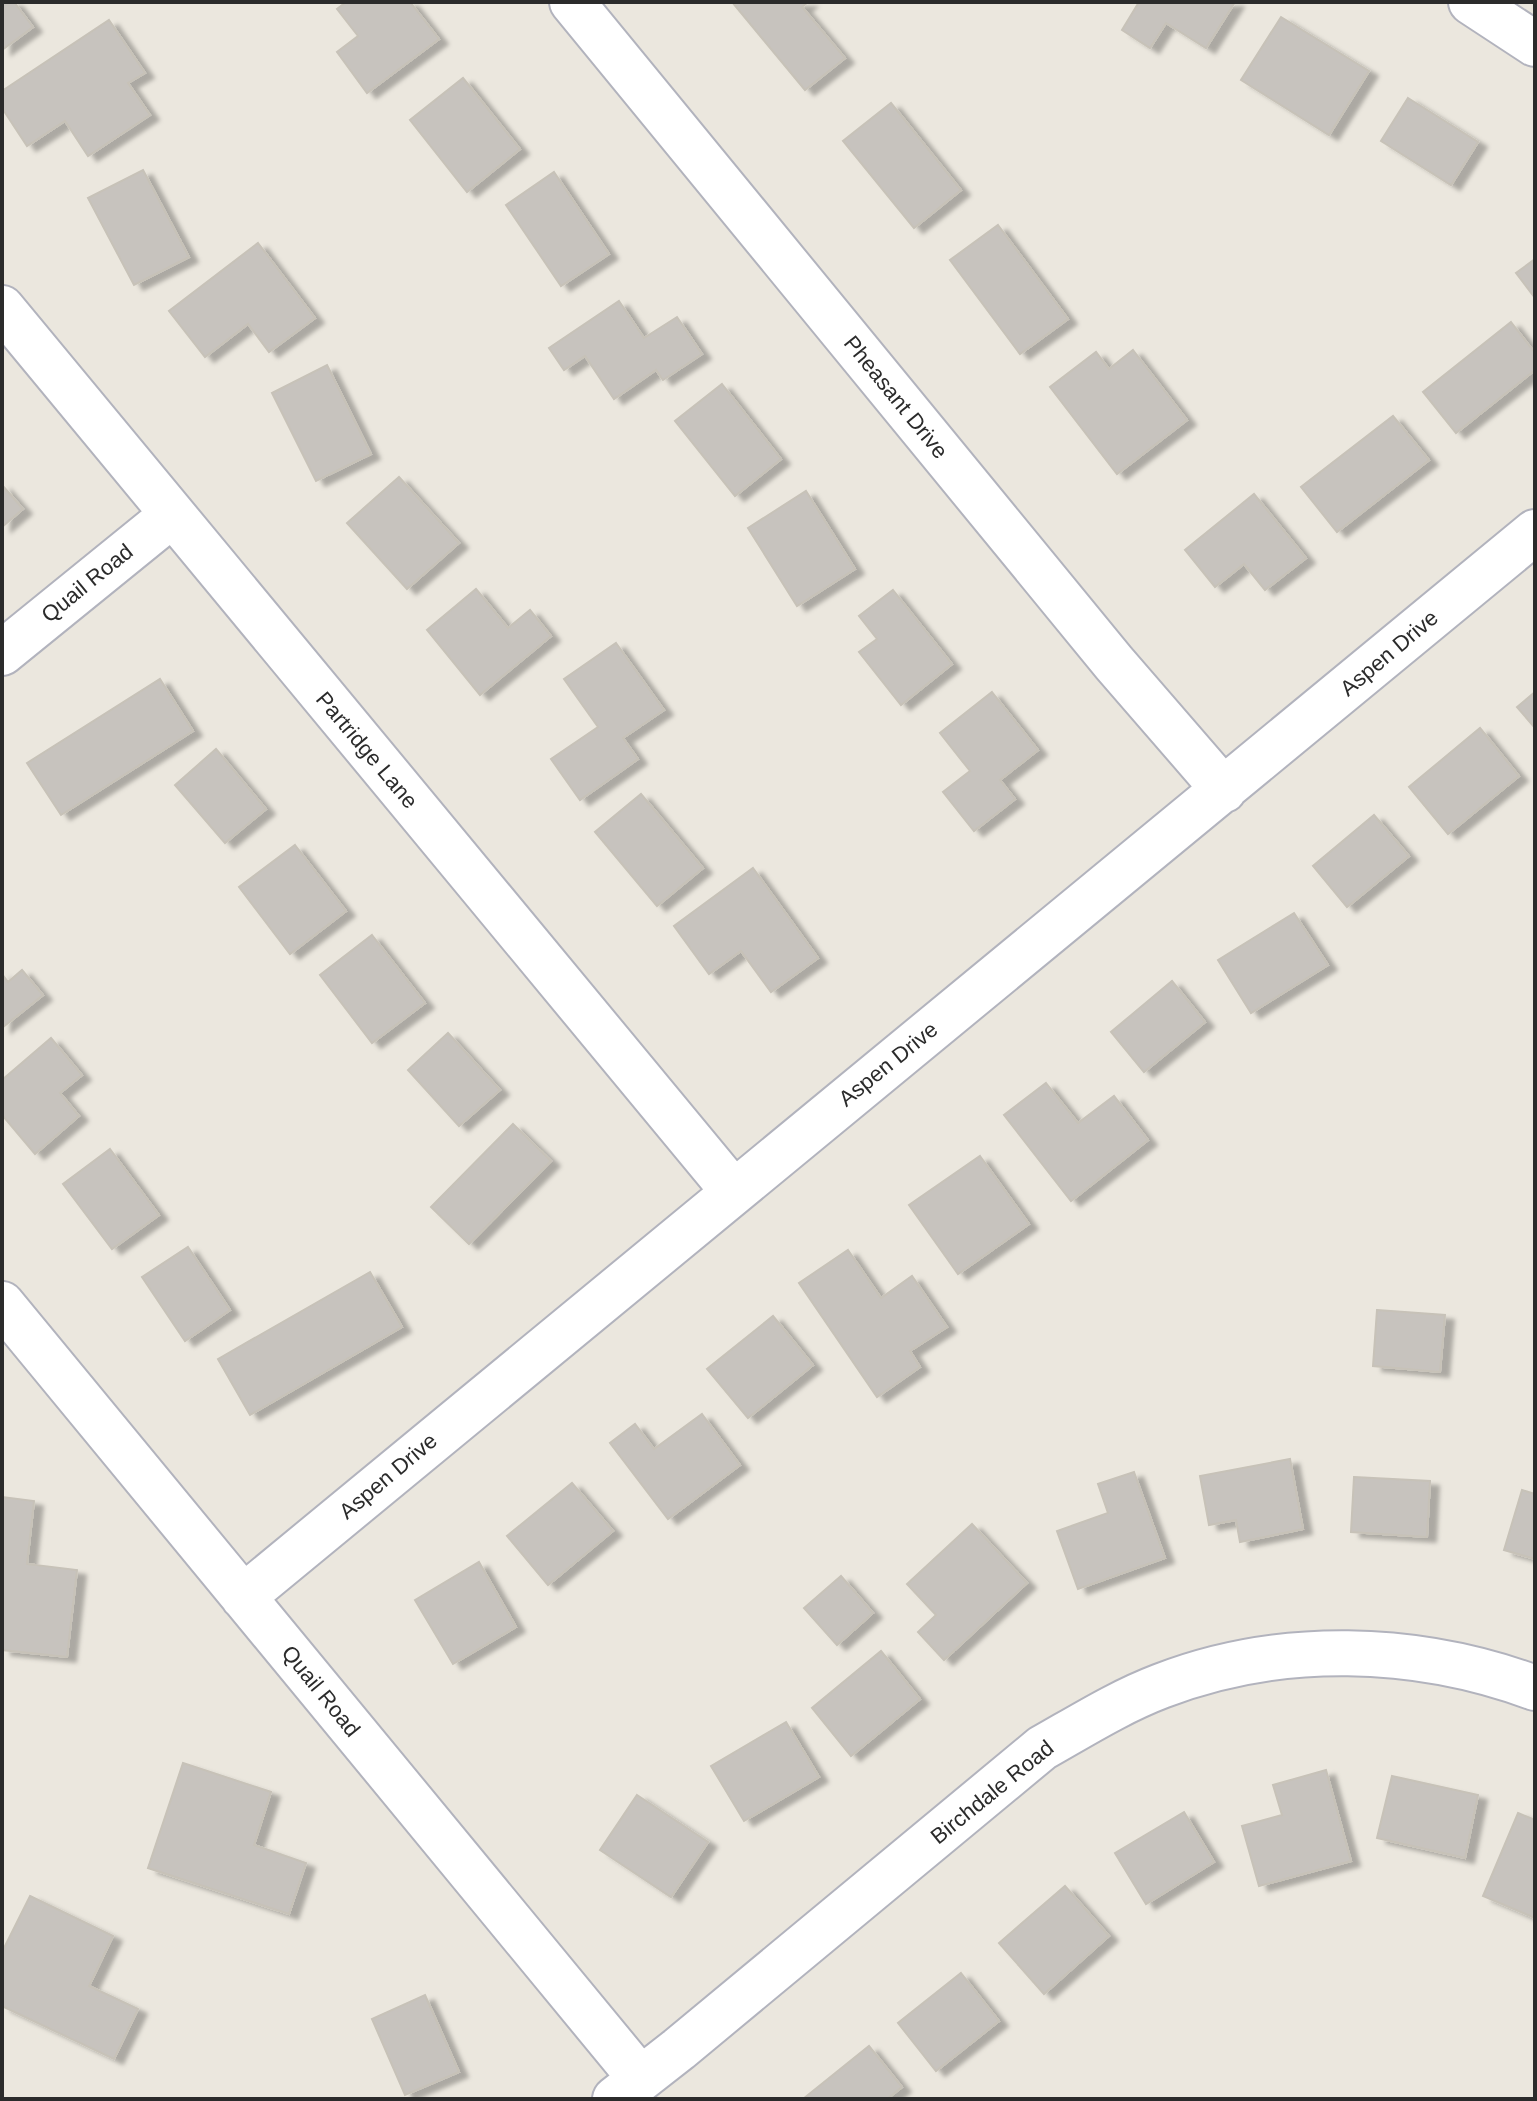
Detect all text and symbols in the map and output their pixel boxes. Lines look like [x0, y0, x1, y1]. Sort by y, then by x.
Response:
street label: Pheasant Drive [839, 331, 953, 463]
street label: Quail Road [36, 539, 138, 627]
street label: Aspen Drive [1335, 605, 1443, 701]
street label: Partridge Lane [311, 687, 423, 813]
street label: Aspen Drive [834, 1017, 942, 1111]
street label: Aspen Drive [334, 1428, 442, 1524]
street label: Quail Road [277, 1640, 365, 1742]
street label: Birchdale Road [926, 1735, 1058, 1849]

